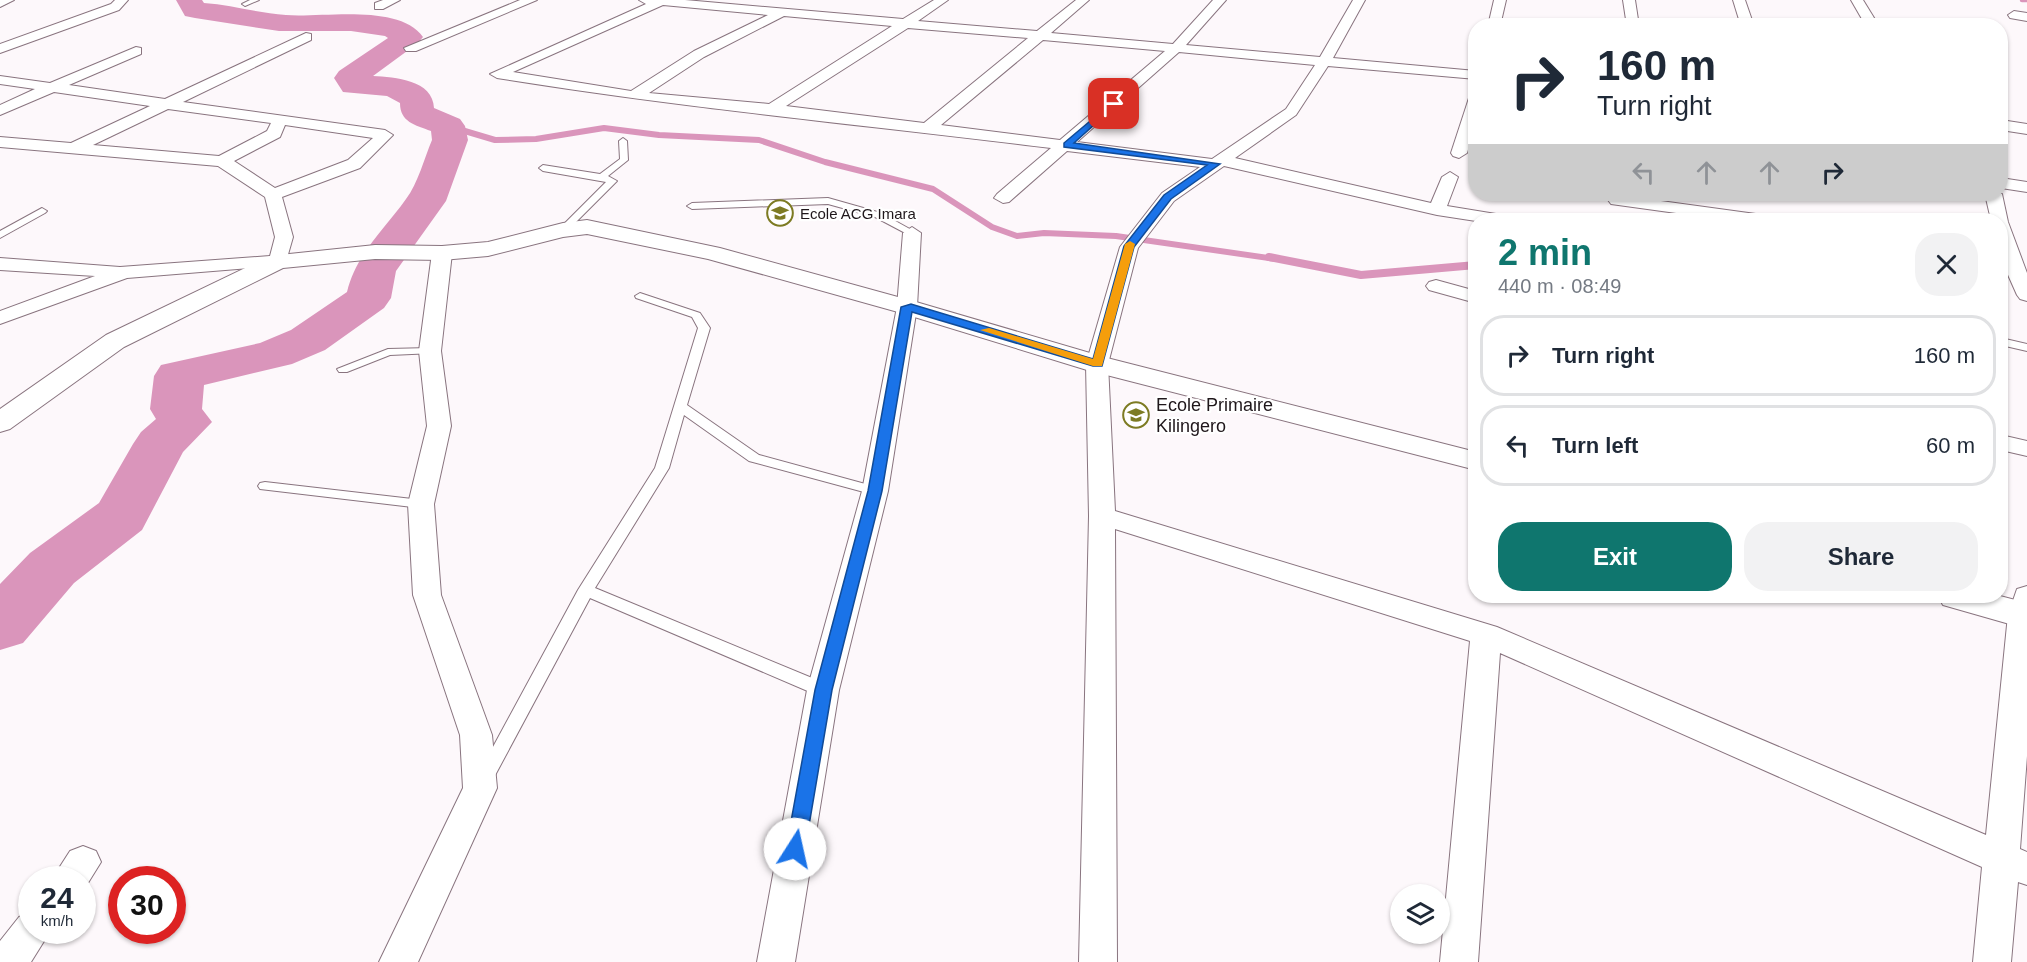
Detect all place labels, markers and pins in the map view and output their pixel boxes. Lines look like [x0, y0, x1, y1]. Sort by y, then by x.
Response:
pin [1088, 78, 1139, 129]
school or university icon: Ecole ACG Imara [765, 198, 795, 228]
place label: Ecole ACG Imara [800, 205, 917, 222]
place label: Ecole Primaire Kilingero [1156, 395, 1273, 436]
school or university icon: Ecole Primaire Kilingero [1121, 400, 1151, 430]

